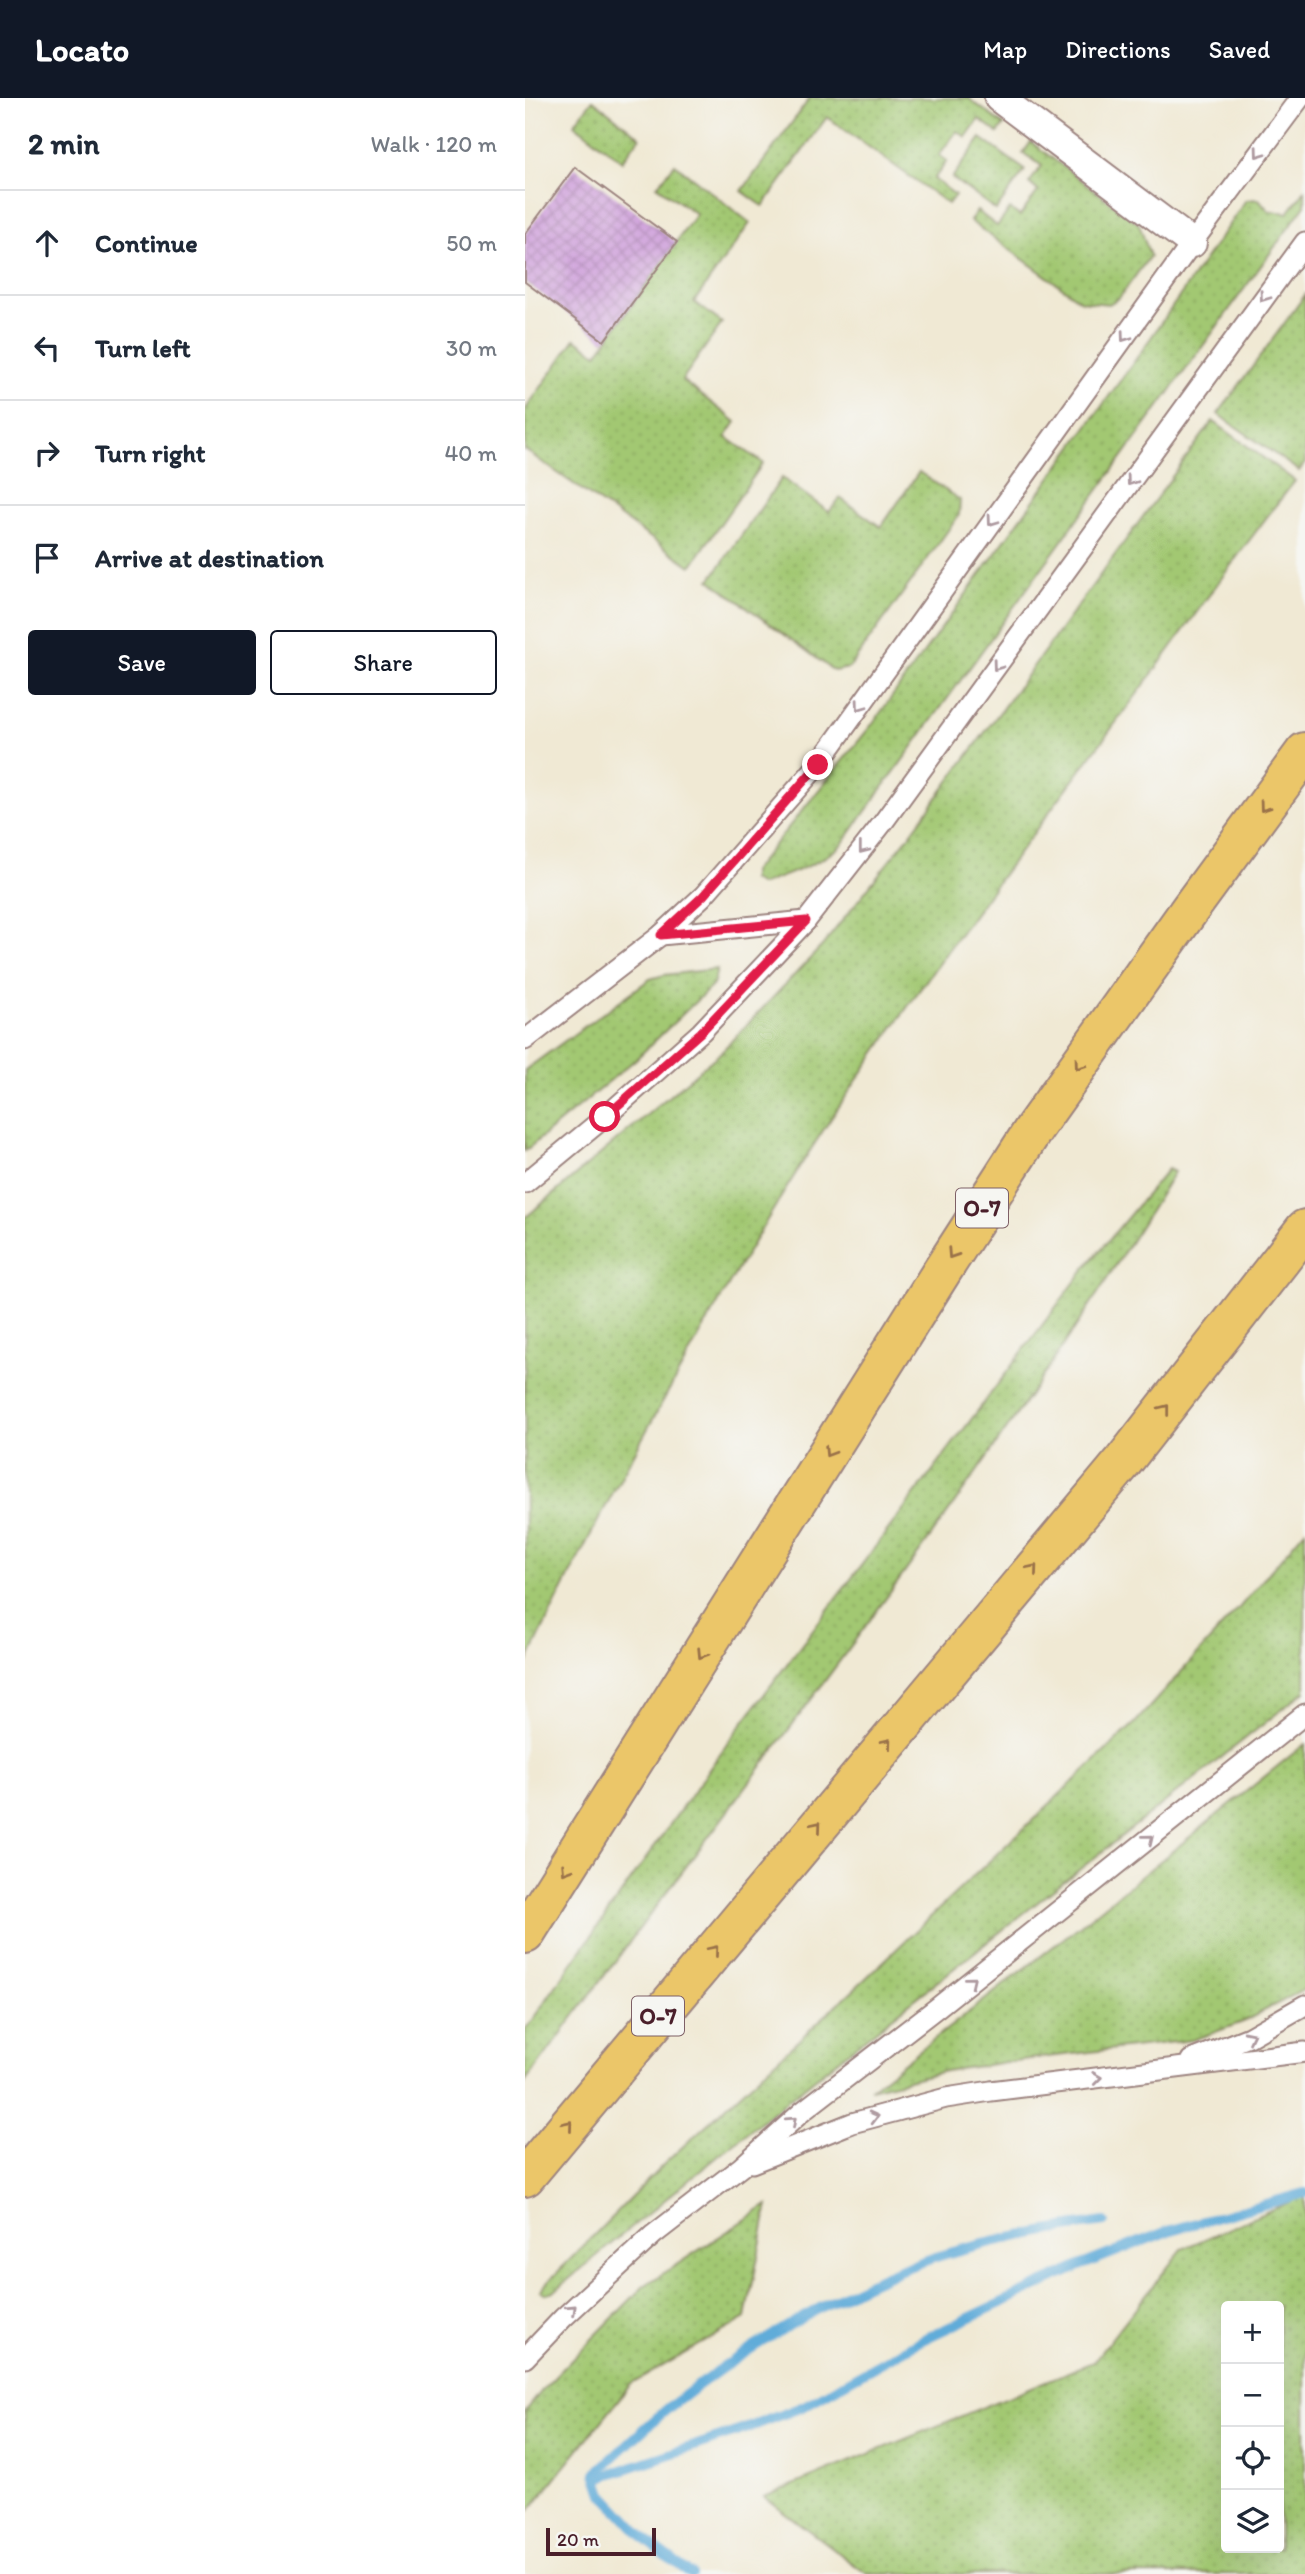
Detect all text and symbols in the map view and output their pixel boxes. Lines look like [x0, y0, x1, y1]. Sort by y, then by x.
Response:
text: Locato [35, 30, 129, 69]
text: Map [983, 35, 1027, 64]
text: Directions [1065, 35, 1171, 64]
text: Saved [1209, 35, 1270, 64]
text: 2 min [28, 125, 99, 162]
text: Walk · 120 m [371, 130, 497, 158]
one-way arrow [1255, 145, 1268, 158]
icon: ahead [28, 224, 66, 262]
text: Continue [95, 227, 198, 259]
text: 50 m [446, 229, 497, 257]
one-way arrow [1260, 289, 1273, 302]
icon: left [28, 329, 66, 367]
one-way arrow [1121, 329, 1134, 342]
text: Turn left [95, 332, 191, 364]
text: 30 m [446, 334, 497, 362]
icon: right [28, 434, 66, 472]
text: Turn right [95, 437, 206, 469]
text: 40 m [444, 439, 497, 467]
one-way arrow [1127, 473, 1139, 486]
one-way arrow [988, 513, 1000, 526]
icon: arrive [28, 539, 66, 577]
text: Arrive at destination [95, 542, 324, 574]
button: Save [28, 630, 256, 695]
button: Share [270, 630, 497, 695]
one-way arrow [993, 658, 1005, 670]
one-way arrow [856, 698, 868, 711]
route end [802, 749, 833, 780]
one-way arrow [1260, 799, 1273, 812]
one-way arrow [858, 841, 871, 854]
one-way arrow [1075, 1057, 1087, 1070]
route start [589, 1101, 620, 1132]
road number: O-7 [956, 1189, 1008, 1228]
one-way arrow [948, 1246, 961, 1259]
one-way arrow [1156, 1404, 1169, 1416]
one-way arrow [824, 1444, 837, 1457]
one-way arrow [1025, 1564, 1037, 1577]
one-way arrow [697, 1647, 710, 1660]
one-way arrow [879, 1739, 891, 1752]
one-way arrow [809, 1821, 822, 1833]
one-way arrow [1141, 1835, 1153, 1848]
one-way arrow [561, 1862, 574, 1875]
one-way arrow [706, 1945, 718, 1958]
one-way arrow [963, 1977, 976, 1989]
road number: O-7 [632, 1996, 684, 2036]
one-way arrow [1243, 2030, 1255, 2044]
one-way arrow [1092, 2071, 1103, 2086]
one-way arrow [868, 2111, 880, 2125]
one-way arrow [784, 2117, 797, 2129]
one-way arrow [560, 2120, 573, 2132]
map controls [1221, 2301, 1284, 2553]
button: + [1221, 2301, 1284, 2364]
one-way arrow [564, 2305, 577, 2317]
button: − [1221, 2364, 1284, 2427]
button: locate [1221, 2427, 1284, 2490]
button: layers [1221, 2490, 1284, 2553]
scale bar [546, 2525, 656, 2557]
text: 20 m [557, 2528, 599, 2551]

